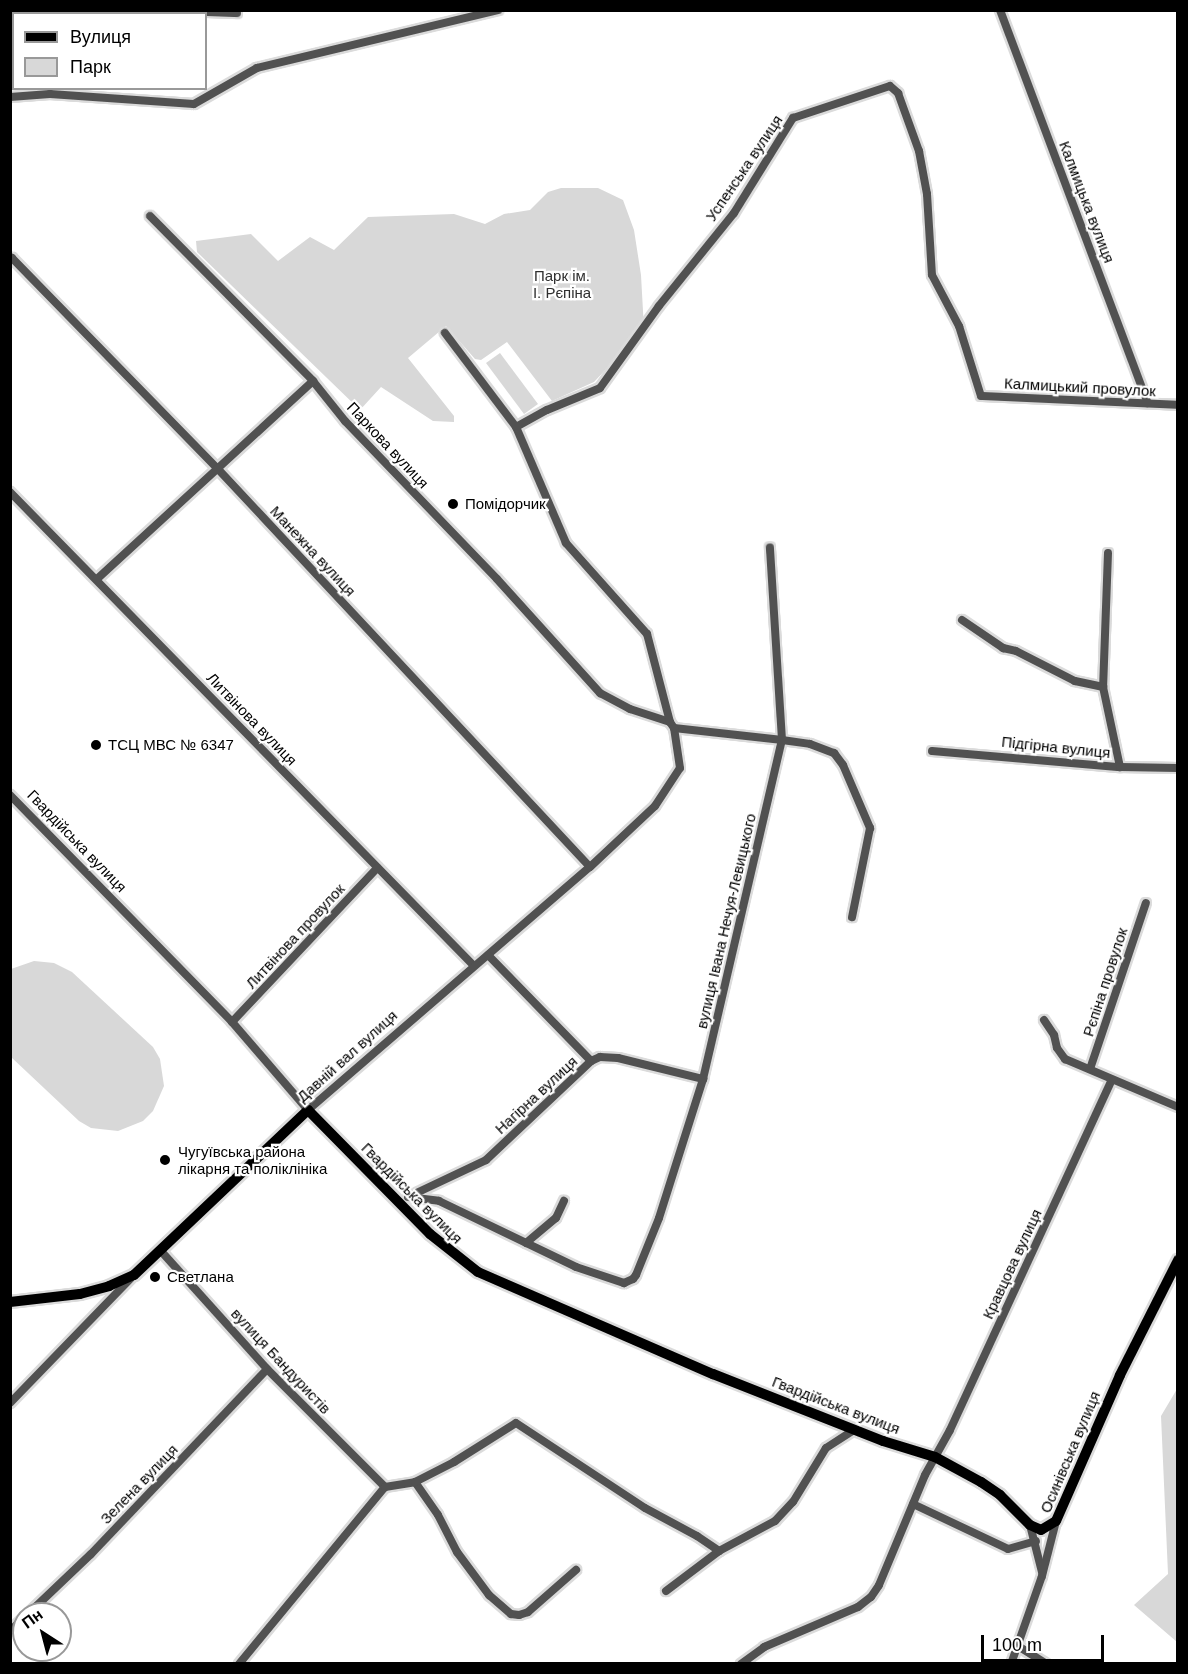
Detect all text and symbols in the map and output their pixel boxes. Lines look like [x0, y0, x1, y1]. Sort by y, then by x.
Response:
legend [12, 12, 207, 90]
text: Вулиця [70, 27, 131, 47]
text: Парк [70, 57, 111, 77]
street label: Успенська вулиця [702, 112, 786, 224]
street label: Калмицька вулиця [1055, 139, 1119, 265]
park label: Парк ім. І. Рєпіна [533, 266, 591, 301]
street label: Калмицький провулок [1004, 374, 1156, 400]
street label: Паркова вулиця [343, 398, 433, 492]
place label: Помідорчик [465, 495, 546, 513]
marker: Помідорчик [446, 497, 460, 511]
street label: Манежна вулиця [267, 502, 359, 600]
street label: Литвінова вулиця [203, 669, 301, 769]
street label: Підгірна вулиця [1001, 732, 1111, 762]
place label: ТСЦ МВС № 6347 [108, 736, 234, 754]
marker: ТСЦ МВС № 6347 [89, 738, 103, 752]
street label: Гвардійська вулиця [24, 786, 130, 896]
street label: вулиця Івана Нечуя-Левицького [692, 812, 760, 1030]
street label: Литвінова провулок [242, 880, 348, 992]
street label: Рєпіна провулок [1079, 925, 1131, 1039]
street label: Давній вал вулиця [293, 1006, 401, 1106]
street label: Нагірна вулиця [491, 1052, 581, 1138]
street label: Гвардійська вулиця [358, 1139, 466, 1247]
place label: Чугуївська района лікарня та поліклініка [178, 1142, 327, 1177]
marker: Чугуївська района лікарня та поліклініка [156, 1151, 174, 1169]
street label: Кравцова вулиця [979, 1206, 1045, 1322]
place label: Светлана [167, 1268, 234, 1286]
marker: Светлана [148, 1270, 162, 1284]
street label: вулиця Бандуристів [227, 1304, 335, 1418]
street label: Гвардійська вулиця [770, 1372, 902, 1438]
street label: Осинівська вулиця [1036, 1388, 1104, 1516]
street label: Зелена вулиця [97, 1441, 181, 1527]
north arrow [12, 1602, 72, 1662]
text: Пн [19, 1606, 46, 1632]
scale bar [984, 1623, 1107, 1661]
text: 100 m [992, 1635, 1042, 1655]

